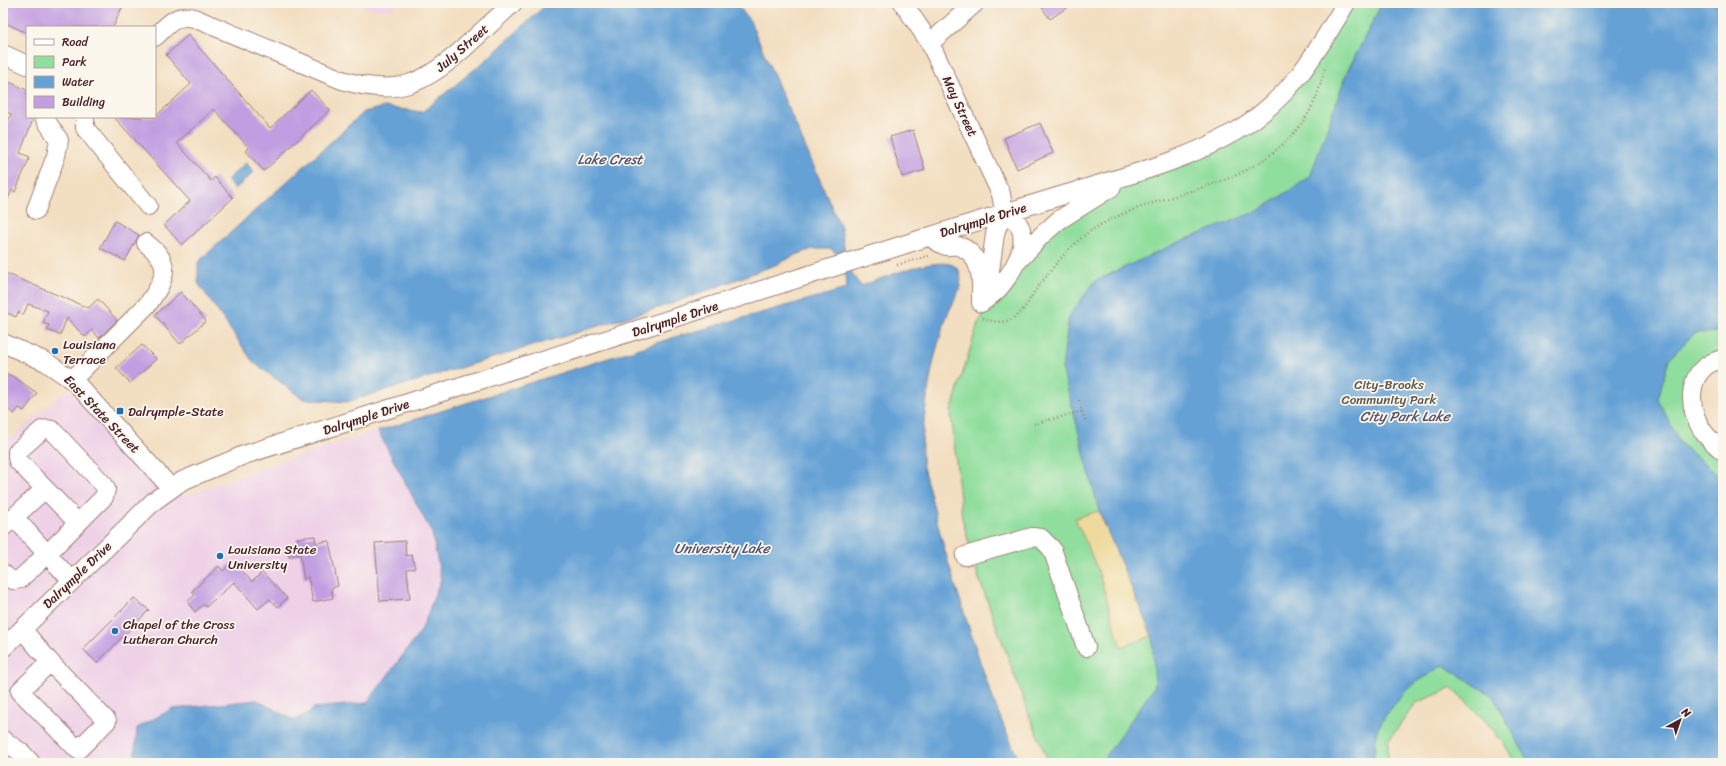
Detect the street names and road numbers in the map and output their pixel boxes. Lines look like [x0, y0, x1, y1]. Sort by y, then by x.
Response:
street label: July Street [429, 18, 494, 79]
street label: May Street [936, 72, 984, 141]
street label: Dalrymple Drive [937, 196, 1029, 244]
street label: Dalrymple Drive [629, 294, 721, 344]
street label: East State Street [58, 369, 146, 459]
street label: Dalrymple Drive [320, 392, 412, 442]
street label: Dalrymple Drive [37, 536, 117, 614]

